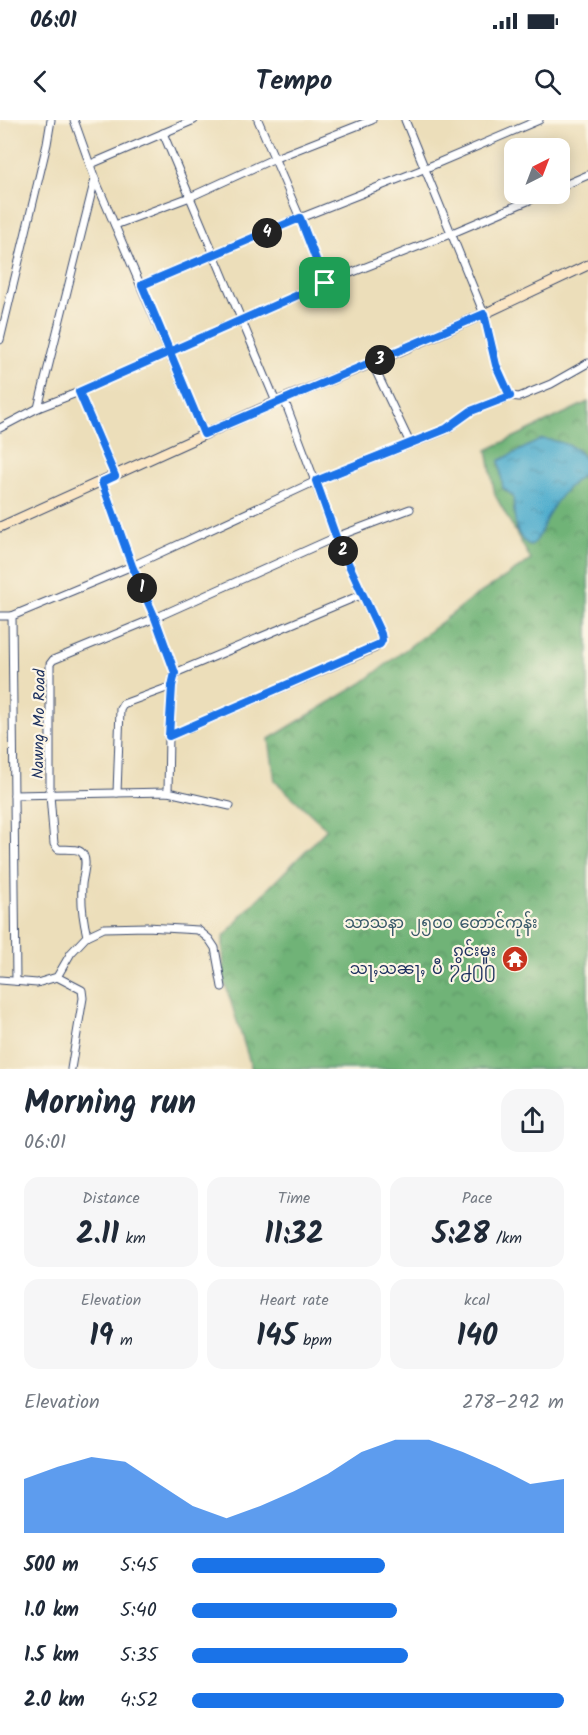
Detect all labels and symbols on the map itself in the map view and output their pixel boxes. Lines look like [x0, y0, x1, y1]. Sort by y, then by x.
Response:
north arrow [504, 138, 570, 204]
pin: 4 [252, 218, 282, 248]
pin [299, 257, 350, 308]
pin: 3 [365, 345, 395, 375]
pin: 2 [328, 536, 358, 566]
pin: 1 [127, 573, 157, 603]
street label: Nawng Mo Road [26, 668, 53, 779]
park label: သာသနာ ၂၅၀၀ တောင်ကုန်း [344, 911, 538, 937]
place label: ၵွင်းမူး သႃႇသၼႃႇ ပီ ႒႕႐႐ [350, 939, 496, 982]
temple icon: ၵွင်းမူး သႃႇသၼႃႇ ပီ ႒႕႐႐ [500, 944, 530, 974]

